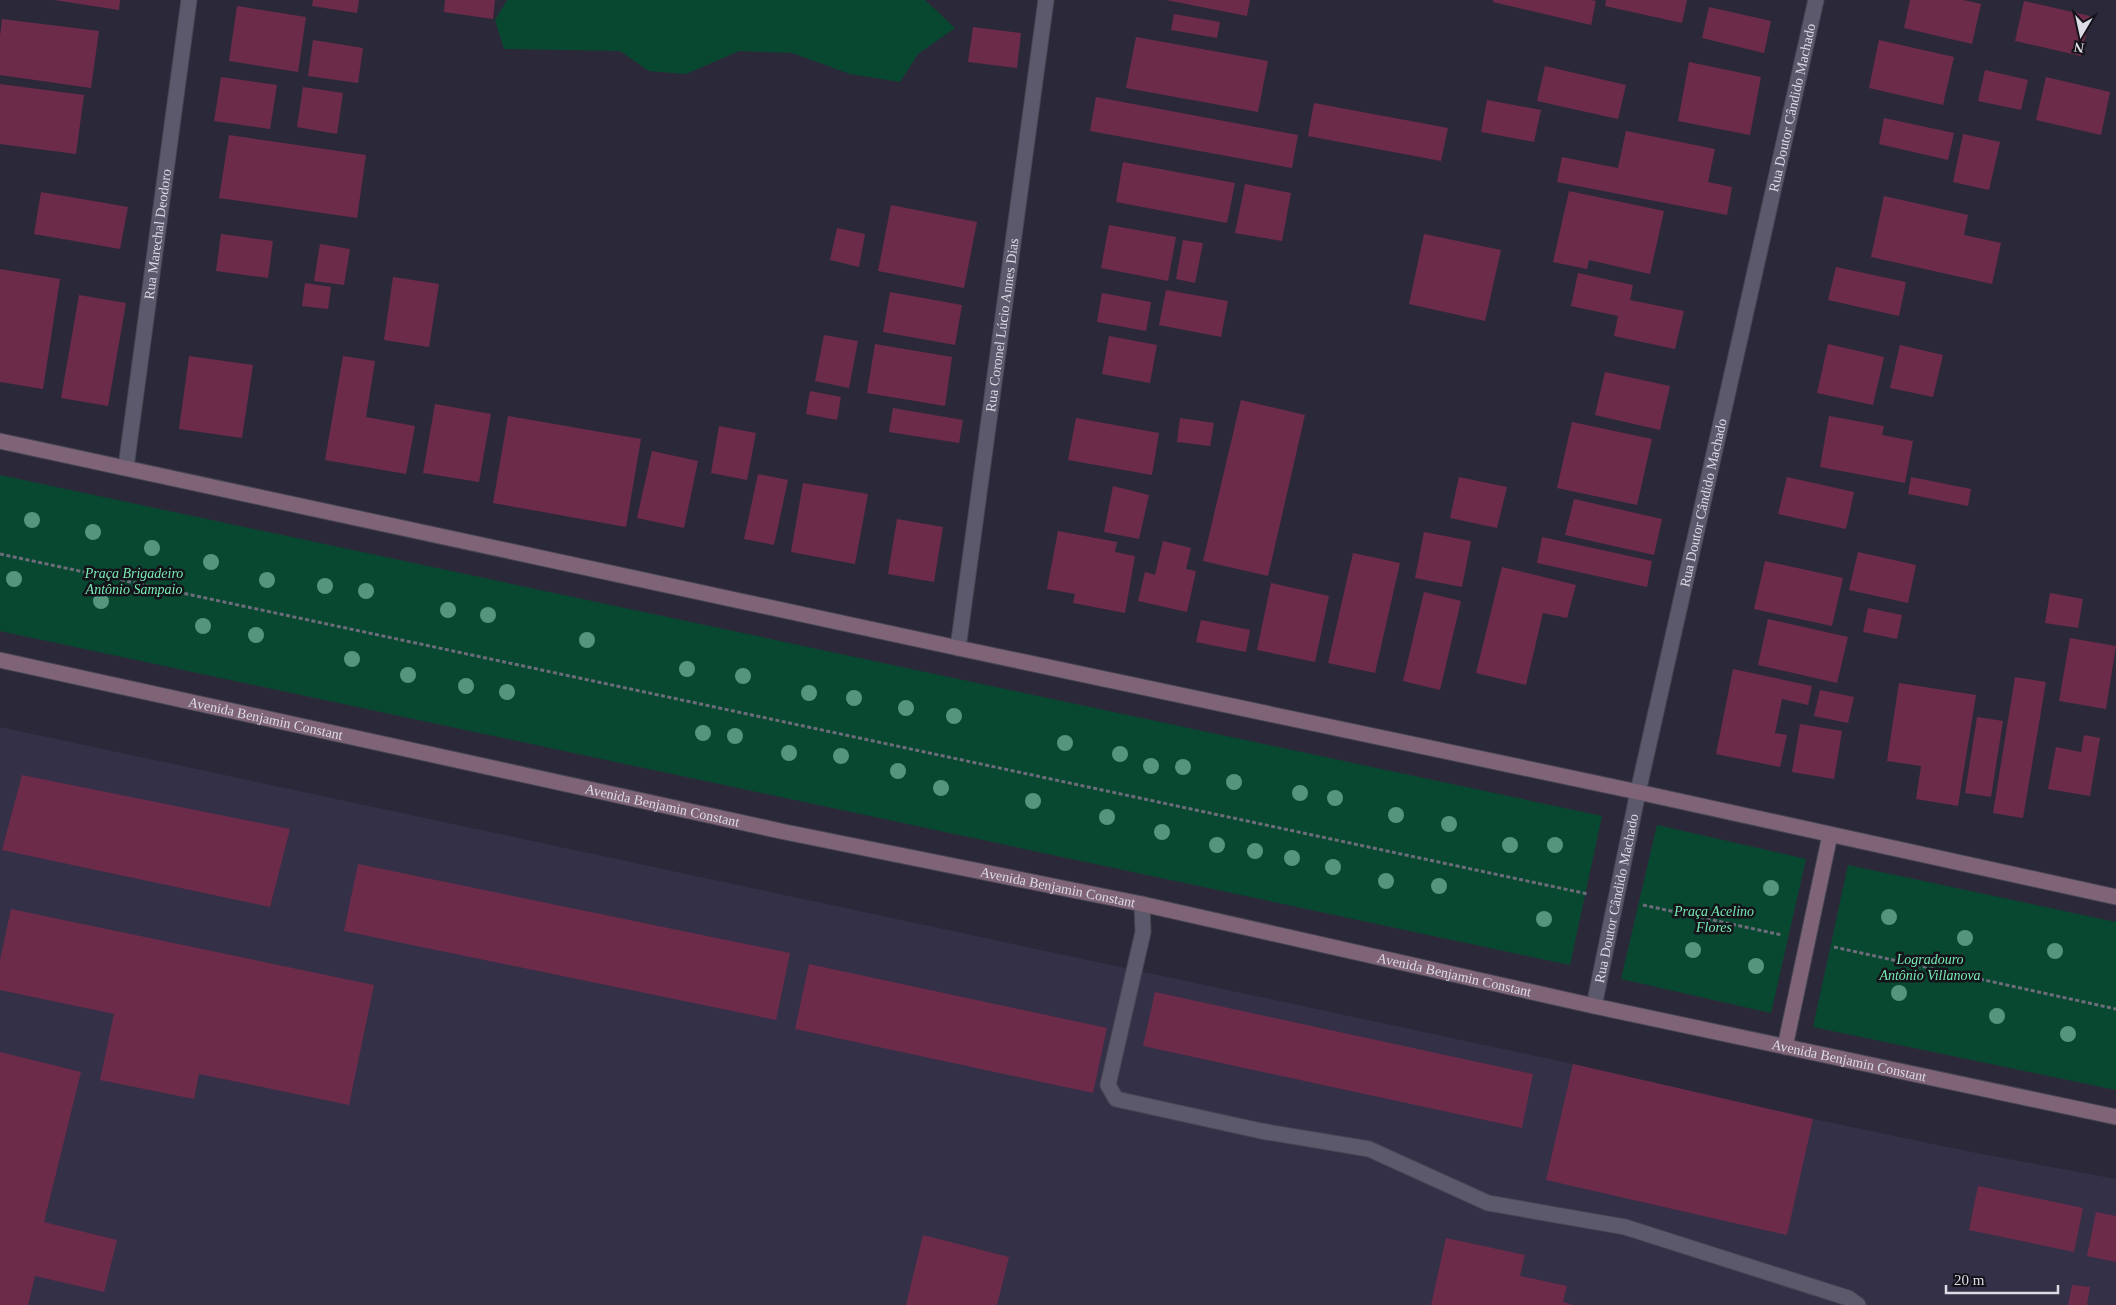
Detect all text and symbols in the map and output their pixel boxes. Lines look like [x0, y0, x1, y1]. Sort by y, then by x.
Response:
north arrow [2056, 10, 2106, 60]
street label: Rua Doutor Cândido Machado [1766, 22, 1819, 193]
text: N [2073, 39, 2085, 56]
street label: Rua Marechal Deodoro [142, 168, 174, 300]
street label: Rua Coronel Lúcio Annes Dias [983, 237, 1022, 413]
street label: Rua Doutor Cândido Machado [1677, 417, 1730, 589]
park label: Praça Brigadeiro Antônio Sampaio [84, 566, 183, 597]
street label: Avenida Benjamin Constant [187, 695, 344, 743]
street label: Avenida Benjamin Constant [584, 781, 741, 830]
street label: Rua Doutor Cândido Machado [1592, 812, 1641, 984]
street label: Avenida Benjamin Constant [979, 865, 1137, 910]
park label: Praça Acelino Flores [1673, 904, 1754, 935]
street label: Avenida Benjamin Constant [1376, 950, 1533, 1000]
park label: Logradouro Antônio Villanova [1878, 952, 1981, 983]
street label: Avenida Benjamin Constant [1770, 1037, 1928, 1084]
scale bar [1946, 1262, 2058, 1294]
text: 20 m [1954, 1272, 1985, 1288]

